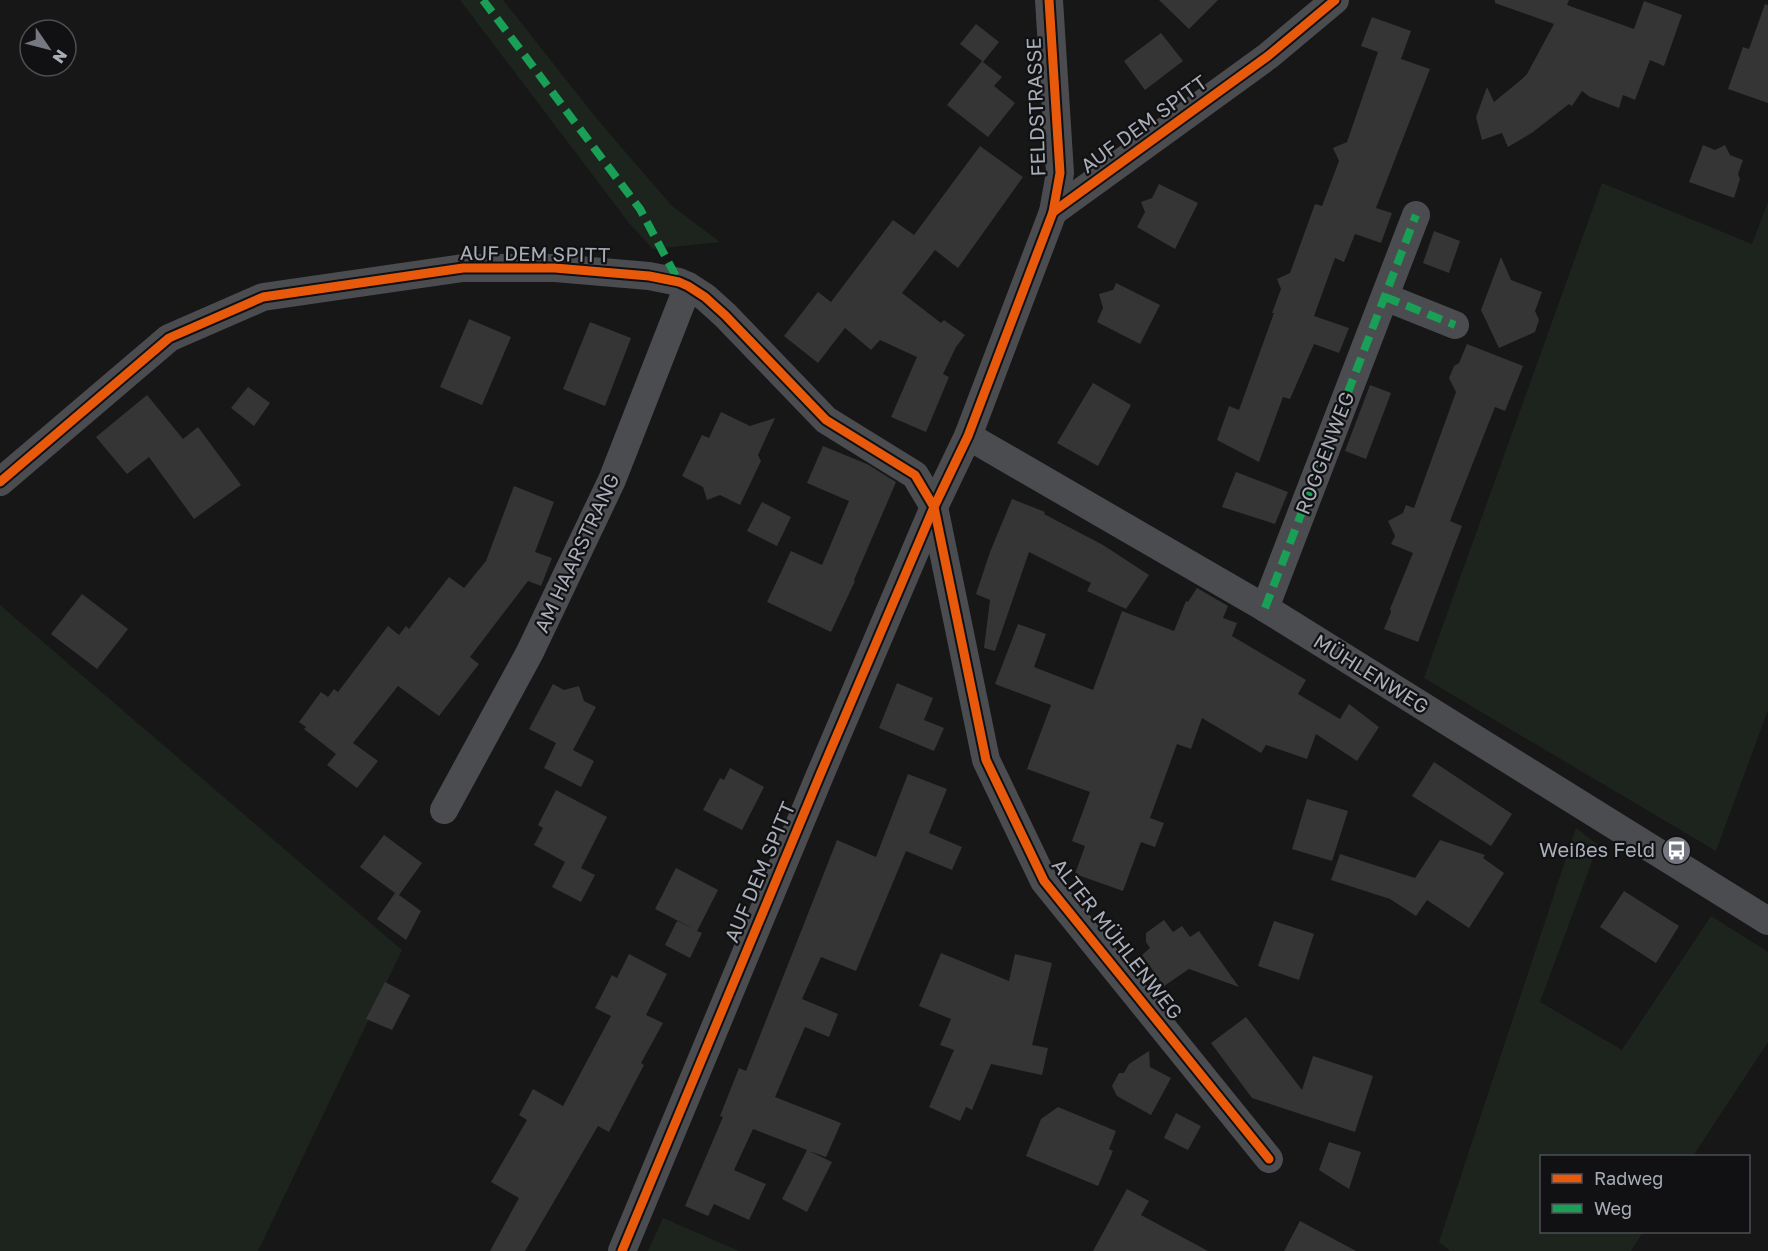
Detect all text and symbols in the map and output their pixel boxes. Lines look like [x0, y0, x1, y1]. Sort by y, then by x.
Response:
north arrow [18, 18, 78, 78]
street label: FELDSTRASSE [1021, 37, 1049, 177]
text: N [49, 46, 72, 67]
street label: AUF DEM SPITT [1075, 69, 1211, 177]
street label: AUF DEM SPITT [460, 240, 610, 266]
street label: ROGGENWEG [1290, 388, 1358, 517]
street label: AM HAARSTRANG [529, 469, 624, 636]
street label: MÜHLENWEG [1310, 628, 1434, 718]
street label: AUF DEM SPITT [719, 798, 800, 946]
bus stop icon: Weißes Feld [1660, 834, 1692, 866]
place label: Weißes Feld [1539, 837, 1655, 861]
street label: ALTER MÜHLENWEG [1048, 853, 1188, 1024]
legend [1540, 1155, 1750, 1233]
text: Radweg [1594, 1167, 1663, 1189]
text: Weg [1594, 1197, 1632, 1219]

